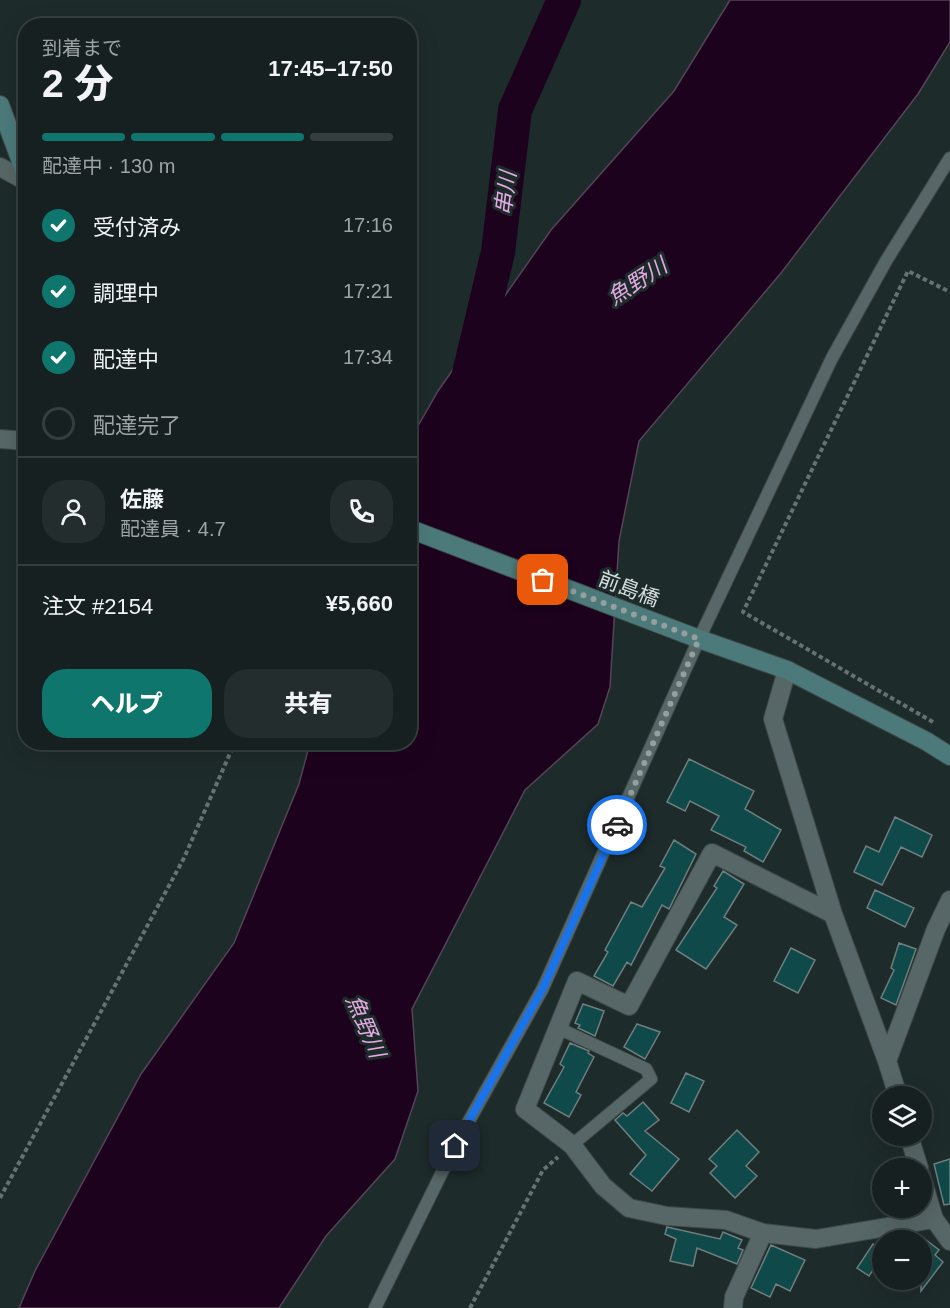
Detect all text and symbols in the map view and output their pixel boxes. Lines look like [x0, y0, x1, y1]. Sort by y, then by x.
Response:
text: 到着まで [42, 37, 122, 59]
text: 17:45–17:50 [268, 56, 393, 81]
text: 2 分 [42, 62, 114, 105]
text: 配達中 · 130 m [42, 155, 175, 177]
water label: 串川 [490, 168, 521, 216]
icon: check [42, 209, 75, 242]
text: 17:16 [343, 214, 393, 236]
text: 受付済み [93, 215, 181, 240]
water label: 魚野川 [603, 252, 673, 310]
icon: check [42, 275, 75, 308]
text: 17:21 [343, 280, 393, 302]
text: 調理中 [93, 281, 159, 306]
icon: check [42, 341, 75, 374]
text: 17:34 [343, 346, 393, 368]
text: 配達中 [93, 347, 159, 372]
text: 配達完了 [93, 413, 181, 438]
button: person [42, 480, 105, 543]
button: phone [330, 480, 393, 543]
text: 佐藤 [120, 487, 164, 512]
text: 配達員 · 4.7 [120, 518, 226, 540]
pin [517, 554, 568, 605]
icon: bag [526, 563, 559, 596]
street label: 前島橋 [596, 567, 663, 611]
text: ¥5,660 [326, 591, 393, 616]
text: 注文 #2154 [42, 594, 153, 619]
button: ヘルプ [42, 669, 212, 738]
button: 共有 [224, 669, 393, 738]
courier [587, 795, 647, 855]
icon: car [601, 809, 634, 842]
water label: 魚野川 [341, 991, 391, 1063]
map controls [872, 1086, 932, 1290]
button: layers [872, 1086, 932, 1146]
pin [429, 1120, 480, 1171]
icon: home [438, 1129, 471, 1162]
button: + [872, 1158, 932, 1218]
button: − [872, 1230, 932, 1290]

